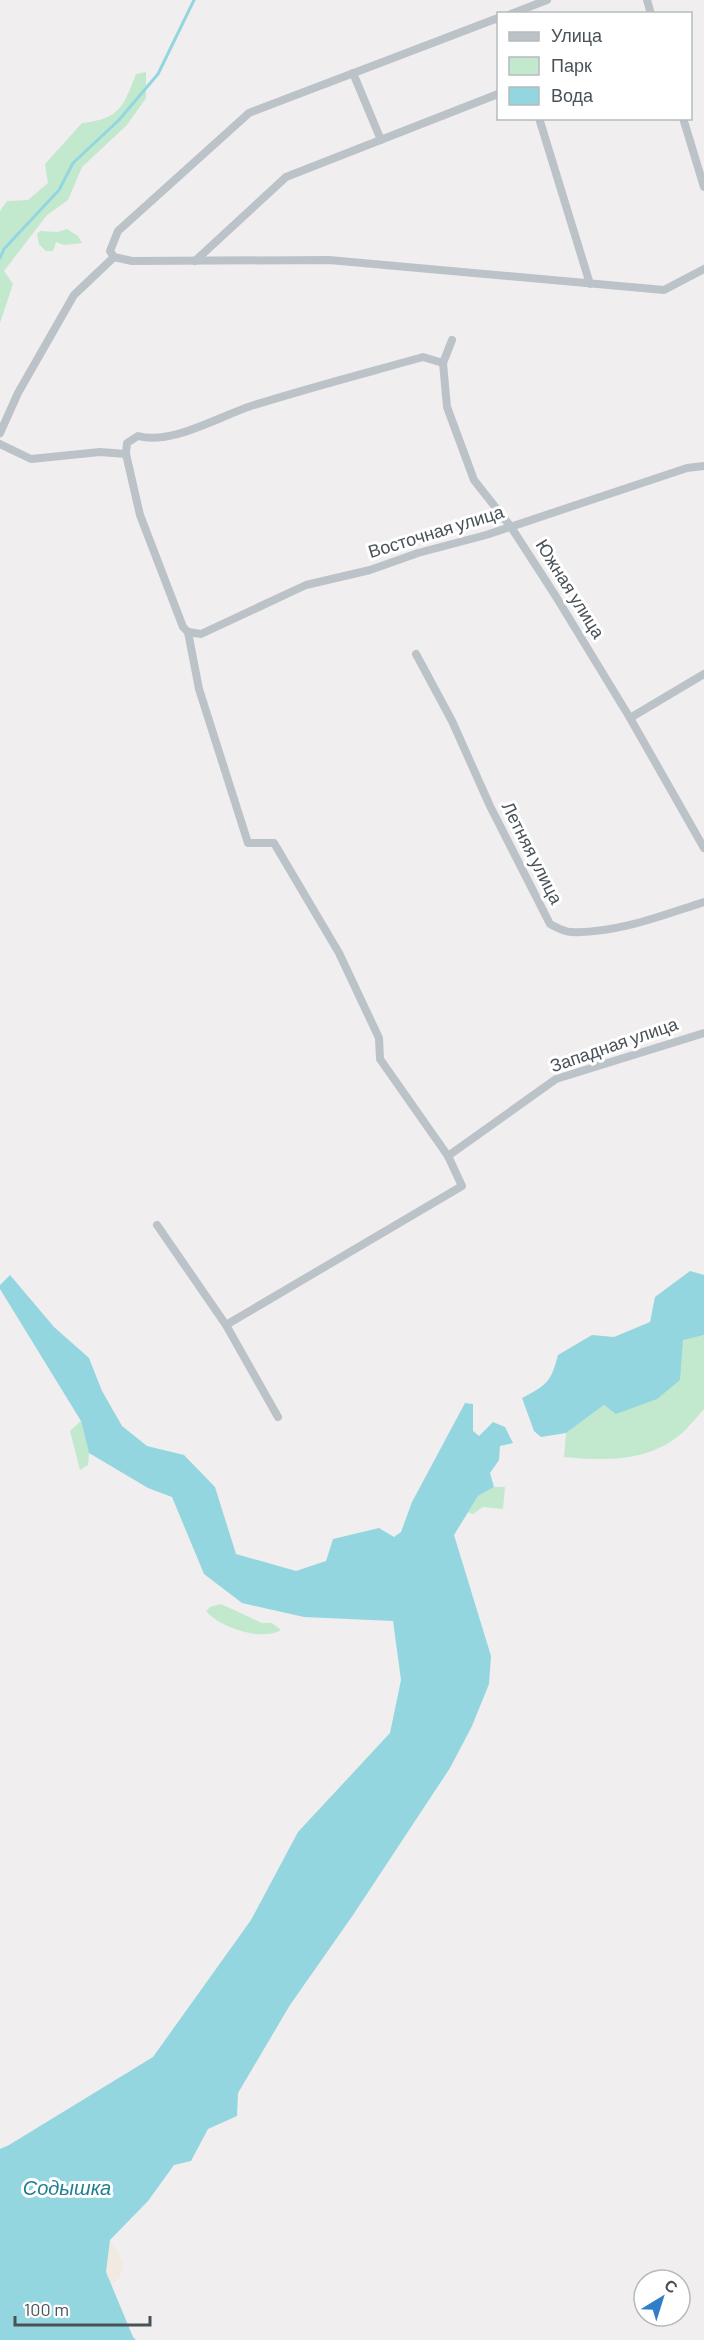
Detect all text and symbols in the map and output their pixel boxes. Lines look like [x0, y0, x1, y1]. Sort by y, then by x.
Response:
legend [497, 12, 692, 120]
text: Улица [551, 24, 603, 46]
text: Парк [551, 54, 592, 76]
text: Вода [551, 84, 594, 106]
street label: Восточная улица [365, 500, 507, 562]
street label: Южная улица [532, 535, 611, 643]
street label: Летняя улица [498, 798, 569, 908]
street label: Западная улица [547, 1012, 681, 1076]
water label: Содышка [23, 2175, 111, 2199]
north arrow [632, 2268, 692, 2328]
text: С [661, 2275, 682, 2297]
scale bar [15, 2289, 150, 2327]
text: 100 m [24, 2298, 69, 2320]

